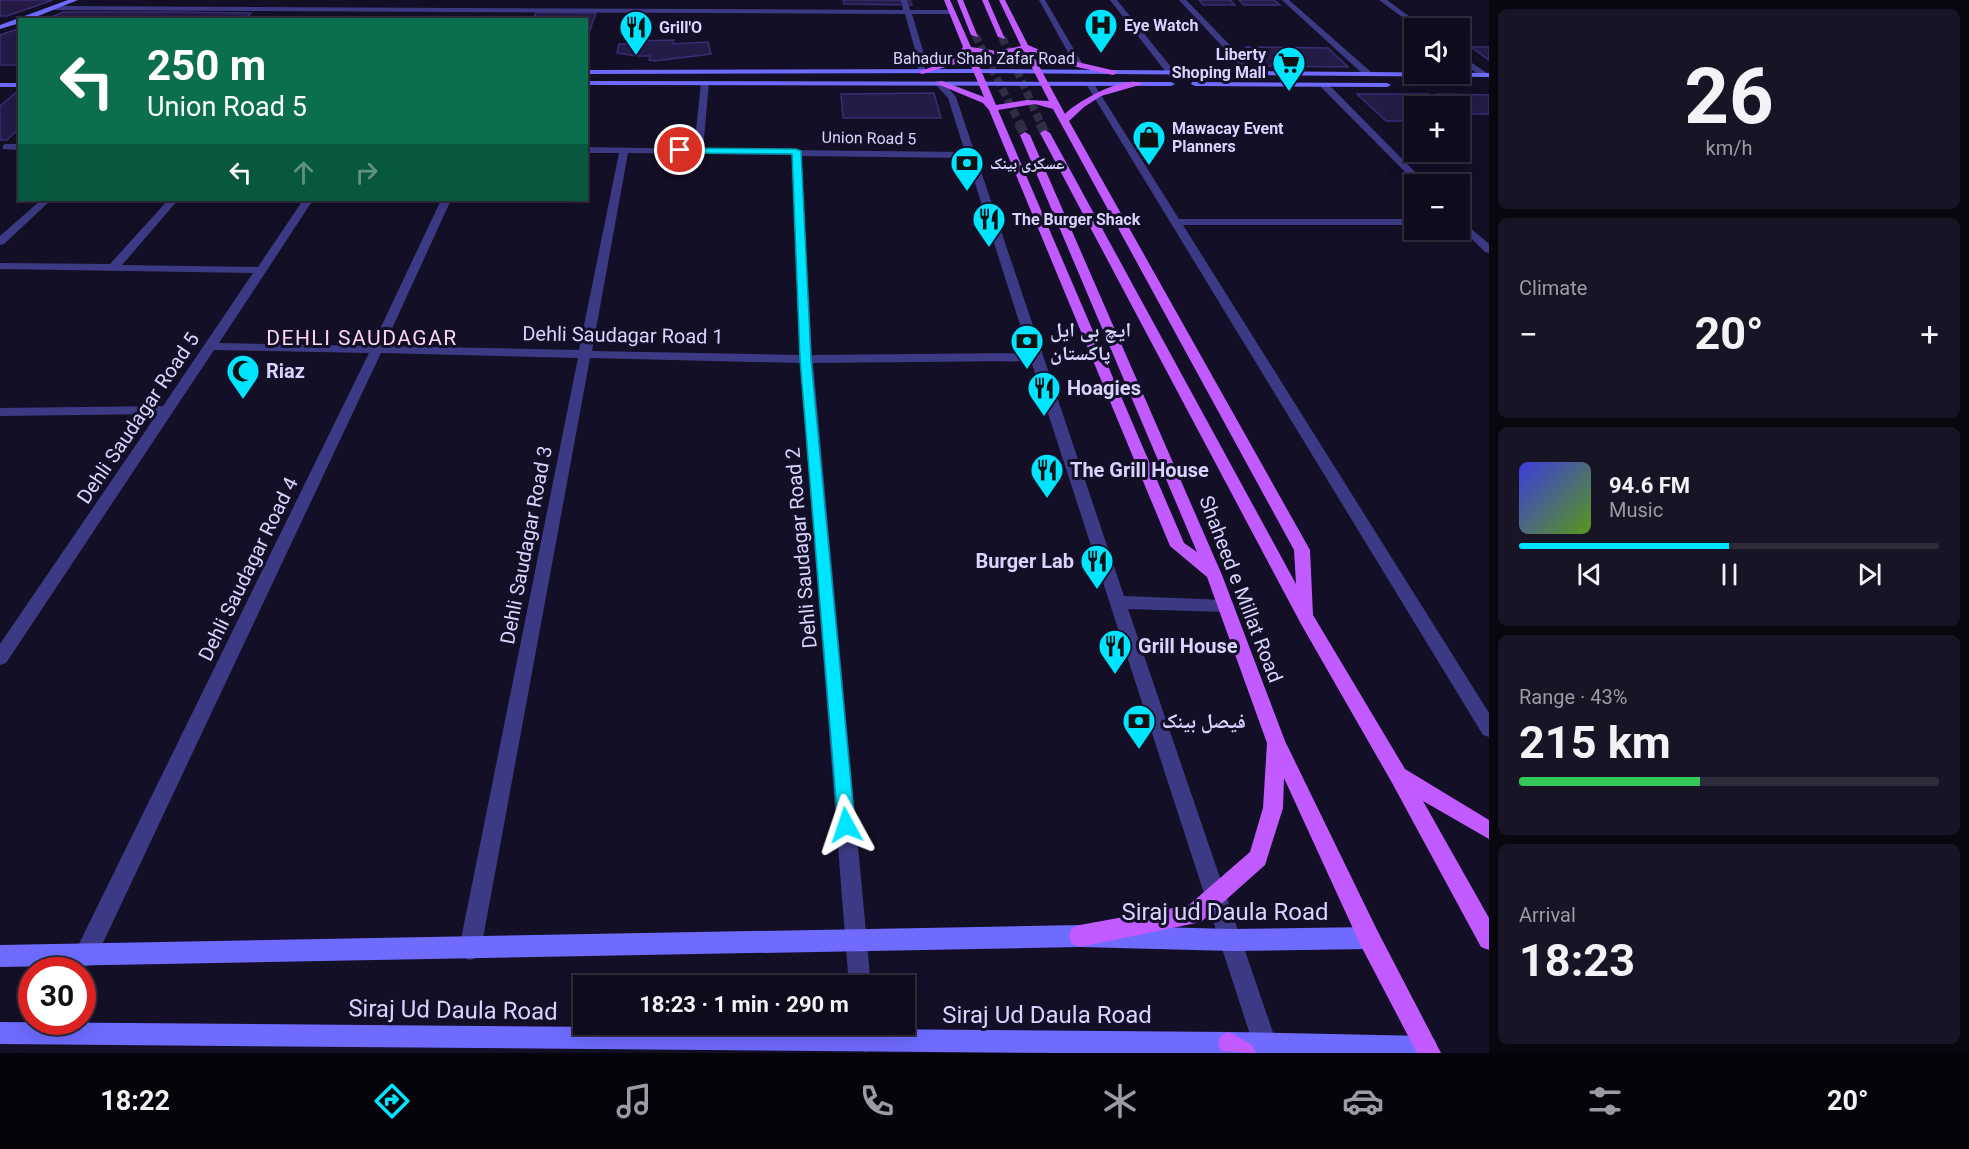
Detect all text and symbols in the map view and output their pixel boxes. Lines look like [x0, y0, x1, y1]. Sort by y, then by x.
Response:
hospital icon: Eye Watch [1083, 7, 1119, 54]
restaurant icon: Grill'O [618, 9, 654, 56]
place label: Eye Watch [1124, 16, 1198, 35]
place label: Grill'O [659, 18, 702, 37]
map controls [1404, 18, 1470, 240]
button: sound [1404, 18, 1470, 84]
text: 250 m [147, 41, 266, 90]
icon: left [48, 42, 126, 120]
place label: Liberty Shoping Mall [1172, 45, 1267, 82]
supermarket icon: Liberty Shoping Mall [1271, 45, 1307, 92]
street label: Bahadur Shah Zafar Road [893, 49, 1075, 68]
text: 26 [1684, 51, 1774, 142]
text: Union Road 5 [147, 91, 307, 123]
button: + [1404, 96, 1470, 162]
shop icon: Mawacay Event Planners [1131, 119, 1167, 166]
place label: Mawacay Event Planners [1172, 119, 1284, 156]
pin [654, 124, 705, 175]
street label: Union Road 5 [821, 128, 917, 148]
icon: arrive [663, 133, 696, 166]
text: km/h [1706, 136, 1752, 160]
bank icon: عسکری بینک [949, 145, 985, 192]
place label: عسکری بینک [990, 154, 1065, 173]
icon: left [224, 156, 257, 189]
icon: ahead [287, 156, 320, 189]
icon: right [350, 156, 383, 189]
button: − [1404, 174, 1470, 240]
restaurant icon: The Burger Shack [971, 201, 1007, 248]
place label: The Burger Shack [1012, 210, 1141, 229]
text: Climate [1519, 276, 1587, 300]
text: 20° [1694, 307, 1764, 360]
text: − [1519, 315, 1538, 354]
text: + [1920, 315, 1939, 354]
place label: ایچ بی ایل پاکستان [1050, 318, 1131, 365]
street label: Dehli Saudagar Road 1 [522, 321, 724, 349]
bank icon: ایچ بی ایل پاکستان [1009, 323, 1045, 370]
district label: DEHLI SAUDAGAR [266, 326, 458, 350]
street label: Dehli Saudagar Road 5 [72, 328, 204, 508]
mosque icon: Riaz [225, 353, 261, 400]
place label: Riaz [266, 359, 305, 383]
restaurant icon: Hoagies [1026, 370, 1062, 417]
place label: Hoagies [1067, 376, 1141, 400]
street label: Dehli Saudagar Road 3 [495, 444, 557, 646]
street label: Dehli Saudagar Road 2 [780, 447, 822, 649]
restaurant icon: The Grill House [1029, 452, 1065, 499]
place label: The Grill House [1070, 458, 1209, 482]
street label: Dehli Saudagar Road 4 [193, 473, 303, 665]
text: 94.6 FM [1609, 473, 1690, 498]
street label: Shaheed e Millat Road [1194, 492, 1288, 686]
text: Music [1609, 498, 1663, 522]
restaurant icon: Burger Lab [1079, 543, 1115, 590]
place label: Burger Lab [976, 549, 1074, 573]
icon: previous [1573, 558, 1606, 591]
icon: pause [1713, 558, 1746, 591]
icon: next [1853, 558, 1886, 591]
restaurant icon: Grill House [1097, 628, 1133, 675]
place label: Grill House [1138, 634, 1238, 658]
text: Range · 43% [1519, 685, 1627, 709]
bank icon: فیصل بینک [1121, 703, 1157, 750]
place label: فیصل بینک [1162, 709, 1246, 734]
text: 215 km [1519, 716, 1671, 769]
position arrow [814, 793, 878, 857]
street label: Siraj ud Daula Road [1121, 898, 1329, 926]
text: Arrival [1519, 903, 1576, 927]
text: 18:23 [1519, 934, 1635, 987]
speed limit sign: 30 [18, 957, 96, 1035]
text: 18:23 · 1 min · 290 m [639, 992, 849, 1017]
street label: Siraj Ud Daula Road [348, 994, 558, 1026]
street label: Siraj Ud Daula Road [942, 1001, 1152, 1029]
icon: directions [371, 1080, 413, 1122]
icon: music [613, 1080, 655, 1122]
icon: phone [856, 1080, 898, 1122]
icon: climate [1099, 1080, 1141, 1122]
icon: car [1342, 1080, 1384, 1122]
icon: filters [1584, 1080, 1626, 1122]
text: 18:22 [100, 1085, 170, 1117]
text: 20° [1827, 1085, 1869, 1117]

